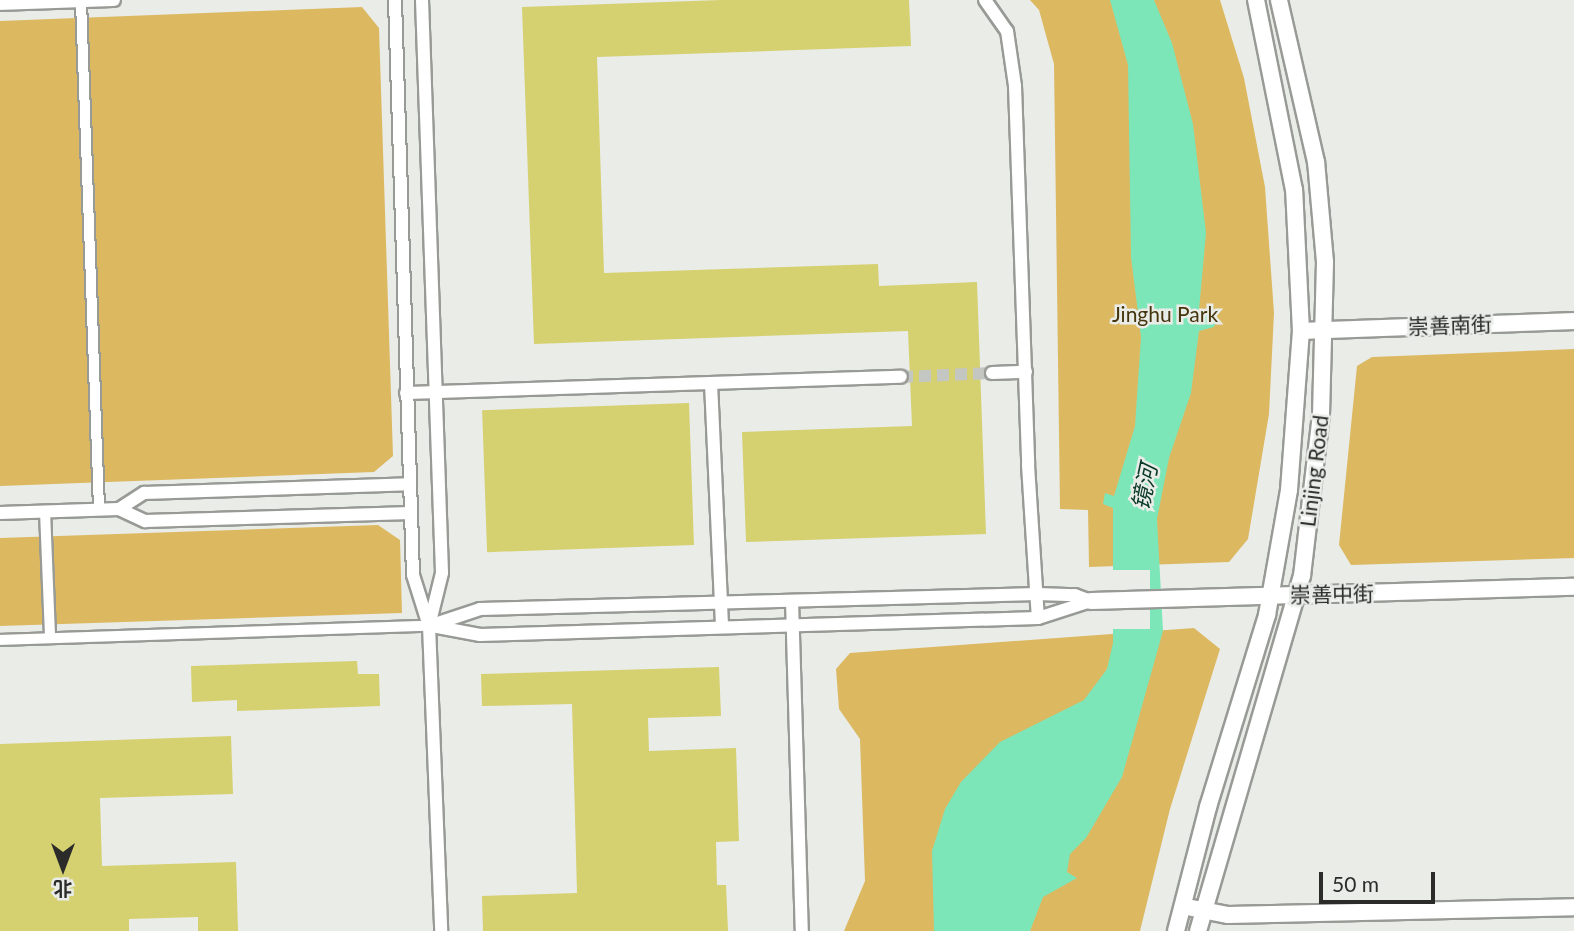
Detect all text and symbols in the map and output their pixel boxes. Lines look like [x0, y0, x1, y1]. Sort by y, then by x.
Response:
park label: Jinghu Park [1112, 301, 1218, 327]
street label: 崇善南街 [1408, 311, 1492, 339]
street label: Linjing Road [1295, 414, 1333, 528]
water label: 镜河 [1126, 462, 1162, 512]
street label: 崇善中街 [1290, 581, 1374, 607]
north arrow [28, 833, 98, 903]
scale bar [1322, 858, 1438, 902]
text: 50 m [1332, 871, 1379, 896]
text: 北 [54, 878, 73, 901]

